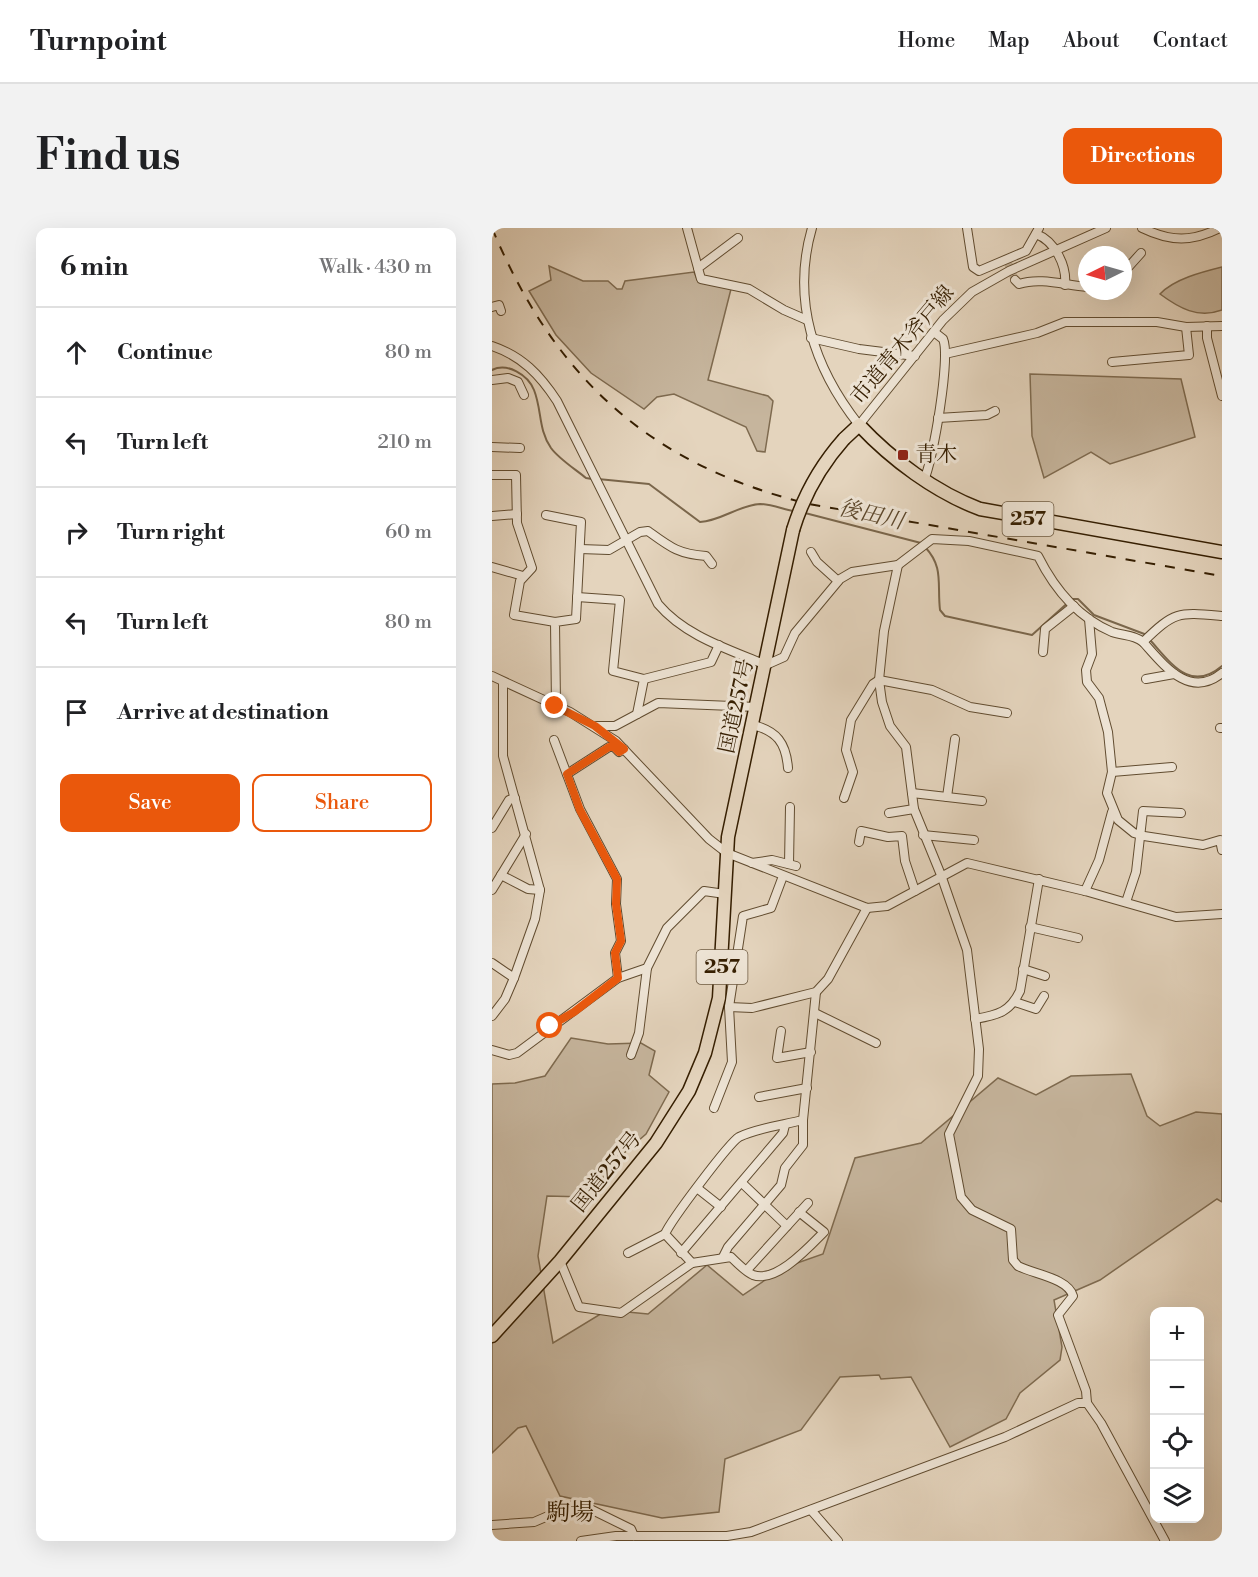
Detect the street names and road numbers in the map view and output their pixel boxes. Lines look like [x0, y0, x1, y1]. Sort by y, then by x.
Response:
street label: 市道青木斧戸線 [846, 280, 960, 410]
road number: 257 [1002, 502, 1054, 536]
street label: 国道257号 [714, 656, 760, 756]
road number: 257 [696, 950, 748, 984]
street label: 国道257号 [567, 1126, 647, 1218]

